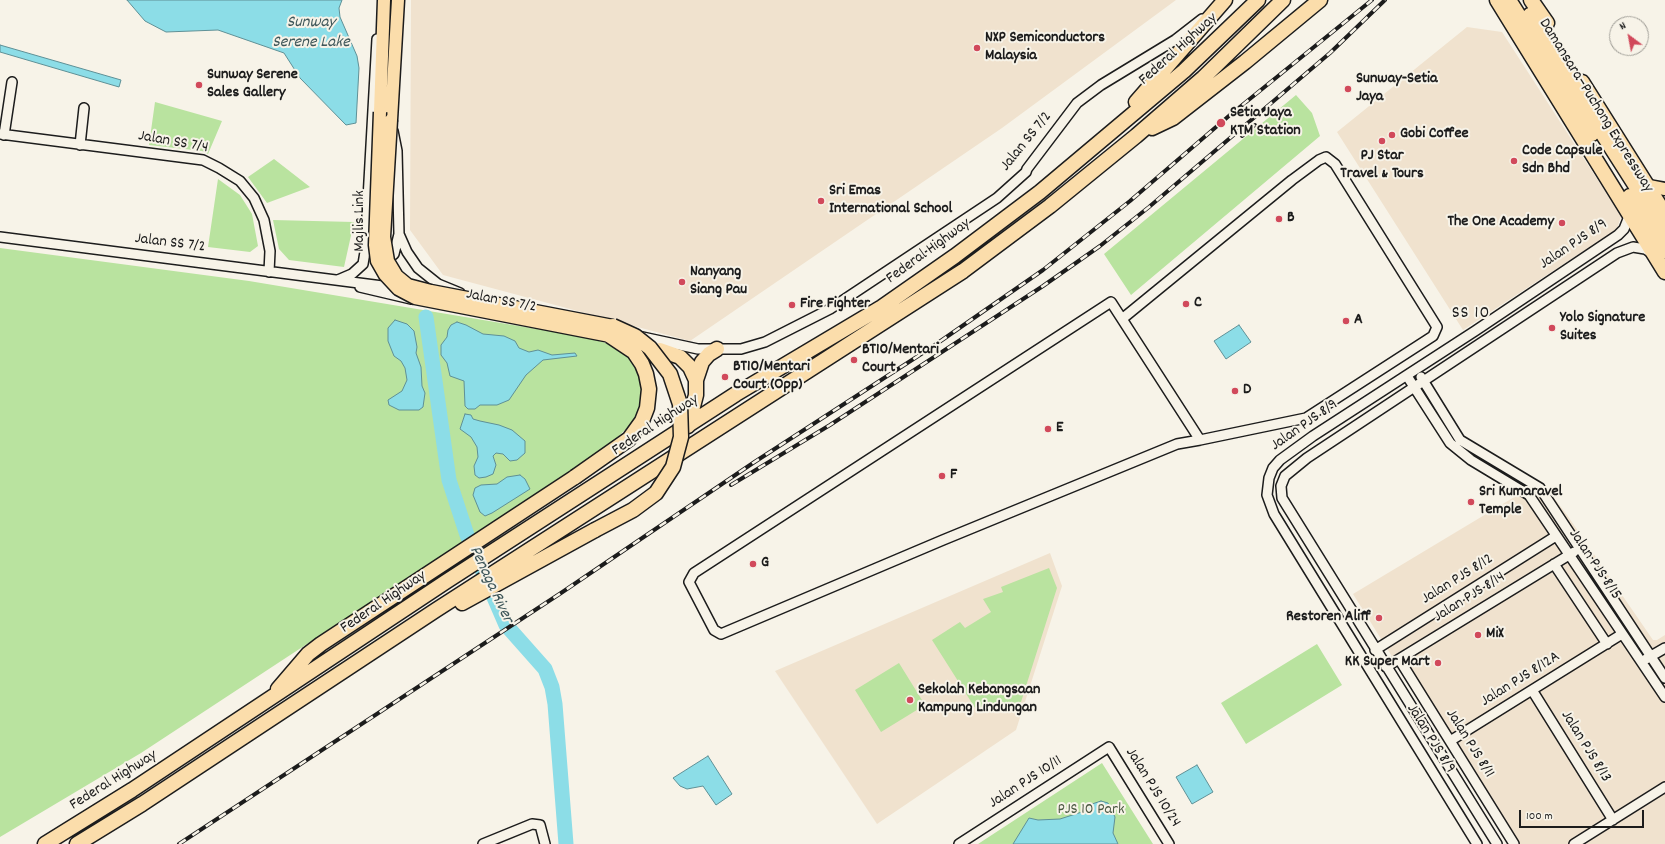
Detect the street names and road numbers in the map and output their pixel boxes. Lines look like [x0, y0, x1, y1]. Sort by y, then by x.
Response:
street label: Federal Highway [1136, 10, 1222, 90]
street label: Damansara–Puchong Expressway [1533, 15, 1657, 197]
street label: Jalan SS 7/2 [997, 108, 1057, 176]
street label: Jalan SS 7/4 [136, 127, 210, 159]
street label: Majlis Link [351, 190, 371, 252]
street label: Federal Highway [883, 215, 975, 289]
street label: Jalan PJS 8/9 [1536, 215, 1612, 275]
street label: Jalan SS 7/2 [134, 230, 206, 258]
street label: Jalan SS 7/2 [464, 286, 538, 318]
street label: Federal Highway [609, 391, 703, 461]
street label: Jalan PJS 8/9 [1268, 396, 1342, 456]
street label: Jalan PJS 8/15 [1563, 526, 1625, 604]
street label: Jalan PJS 8/12 [1419, 550, 1497, 610]
street label: Federal Highway [337, 567, 431, 639]
street label: Jalan PJS 8/14 [1431, 568, 1509, 628]
street label: Jalan PJS 8/12A [1478, 648, 1564, 712]
street label: Jalan PJS 8/9 [1401, 701, 1459, 777]
street label: Jalan PJS 8/11 [1440, 706, 1498, 782]
street label: Jalan PJS 8/13 [1555, 708, 1615, 786]
street label: Jalan PJS 10/24 [1120, 745, 1184, 831]
street label: Federal Highway [67, 747, 161, 815]
street label: Jalan PJS 10/11 [986, 752, 1066, 814]

